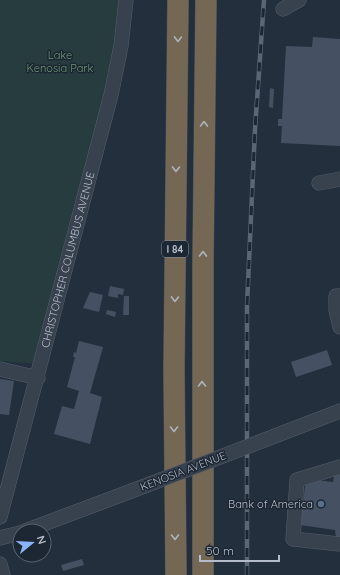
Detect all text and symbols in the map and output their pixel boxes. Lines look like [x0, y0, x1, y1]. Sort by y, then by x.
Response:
one-way arrow [174, 36, 182, 42]
park label: Lake Kenosia Park [27, 48, 94, 75]
one-way arrow [200, 121, 209, 127]
one-way arrow [172, 166, 181, 172]
street label: CHRISTOPHER COLUMBUS AVENUE [38, 170, 98, 349]
road number: I 84 [162, 241, 188, 257]
one-way arrow [199, 251, 207, 257]
one-way arrow [171, 296, 179, 302]
one-way arrow [198, 381, 206, 387]
one-way arrow [170, 426, 178, 432]
street label: KENOSIA AVENUE [138, 448, 228, 494]
place label: Bank of America [228, 497, 313, 511]
marker: Bank of America [316, 499, 326, 509]
north arrow [12, 523, 52, 563]
text: N [34, 534, 49, 546]
one-way arrow [171, 534, 179, 540]
scale bar [200, 537, 279, 563]
text: 50 m [206, 543, 234, 558]

